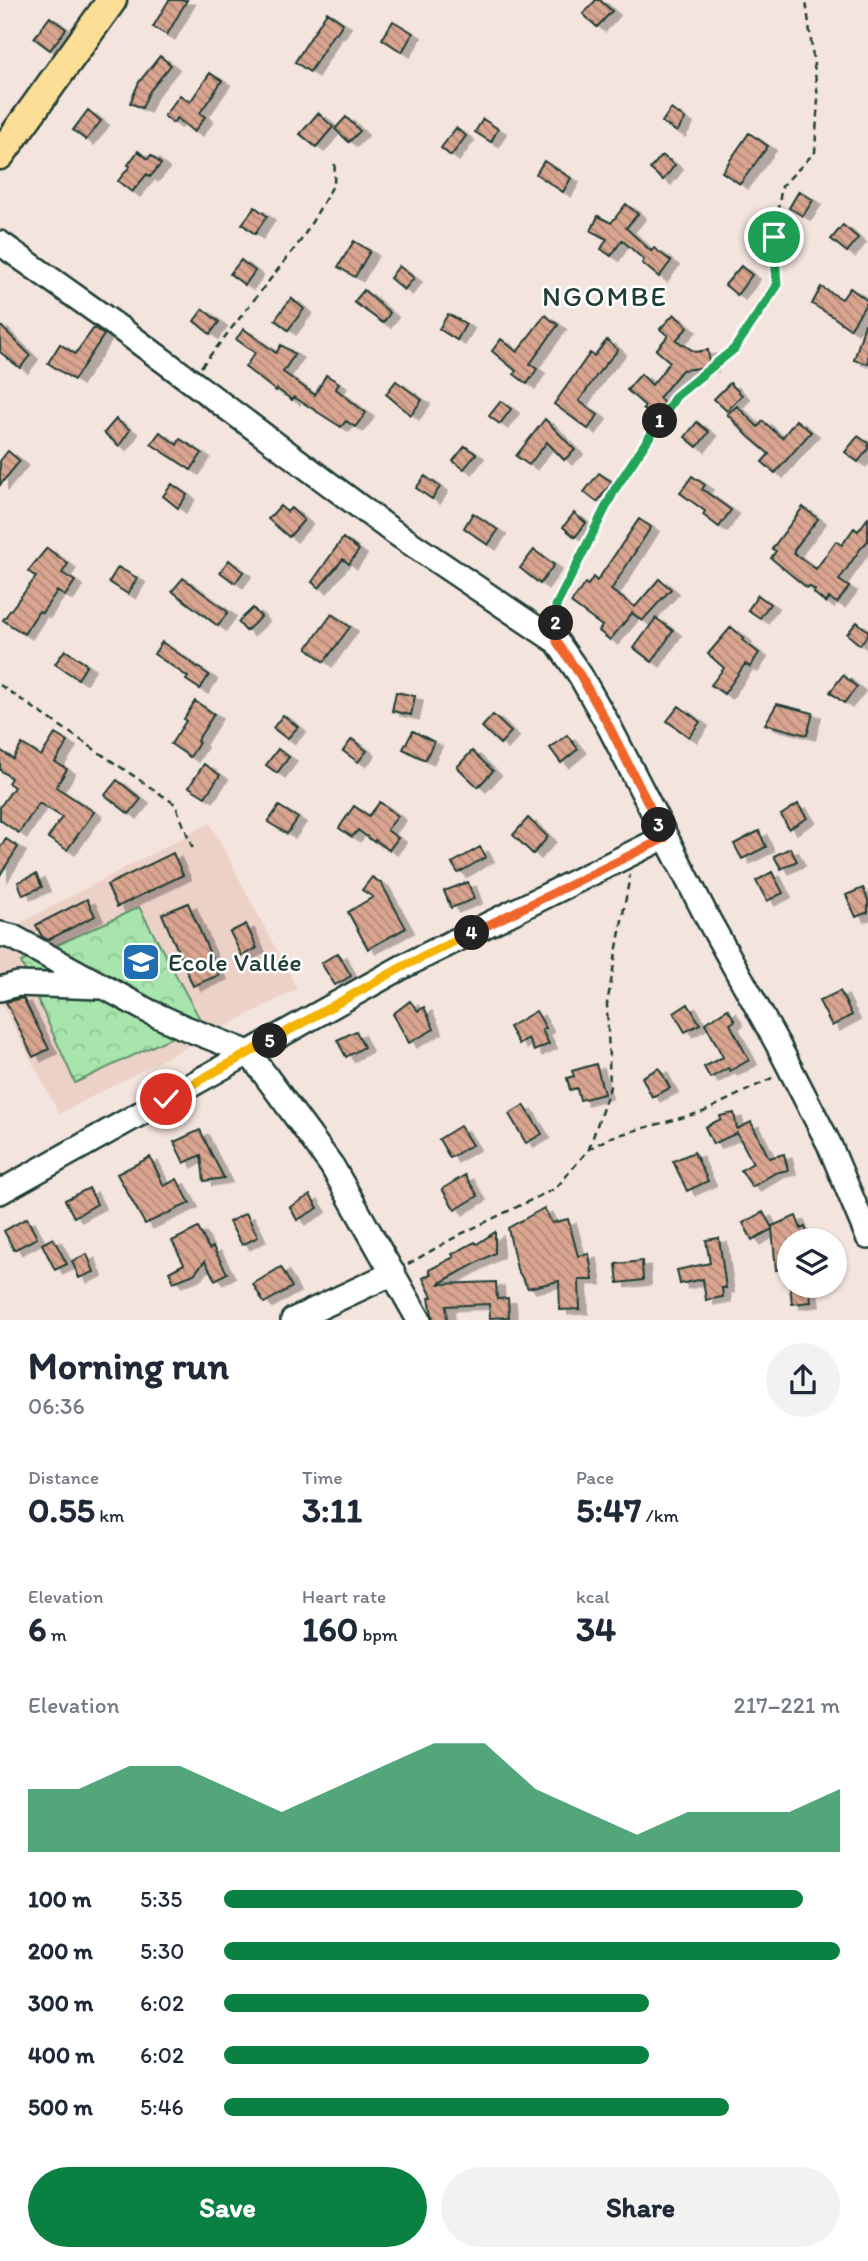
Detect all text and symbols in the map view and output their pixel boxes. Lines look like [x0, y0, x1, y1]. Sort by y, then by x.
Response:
pin [744, 207, 804, 267]
icon: arrive [755, 218, 793, 256]
district label: NGOMBE [542, 279, 668, 313]
pin: 1 [642, 404, 678, 438]
text: 1 [655, 409, 664, 432]
pin: 2 [538, 606, 574, 640]
text: 2 [551, 611, 561, 634]
pin: 3 [642, 808, 676, 842]
text: 3 [653, 813, 664, 836]
pin: 4 [454, 916, 490, 950]
text: 4 [466, 921, 477, 944]
school or university icon: Ecole Vallée [120, 941, 162, 983]
place label: Ecole Vallée [168, 946, 302, 978]
pin: 5 [252, 1024, 288, 1058]
text: 5 [265, 1029, 274, 1052]
pin [136, 1069, 196, 1129]
icon: check [147, 1080, 185, 1118]
map controls [777, 1228, 847, 1298]
button: layers [777, 1228, 847, 1298]
text: Morning run [28, 1343, 229, 1389]
button: share [766, 1343, 840, 1417]
text: 06:36 [28, 1392, 85, 1420]
text: Distance [28, 1466, 99, 1489]
text: Time [302, 1466, 343, 1489]
text: Pace [576, 1466, 614, 1489]
text: 0.55 [28, 1489, 95, 1531]
text: 3:11 [302, 1489, 362, 1531]
text: 5:47 [576, 1489, 641, 1531]
text: km [95, 1504, 124, 1527]
text: /km [641, 1504, 679, 1527]
text: Elevation [28, 1585, 104, 1608]
text: Heart rate [302, 1585, 386, 1608]
text: kcal [576, 1585, 610, 1608]
text: 6 [28, 1608, 47, 1650]
text: 160 [302, 1608, 358, 1650]
text: 34 [576, 1608, 616, 1650]
text: m [47, 1623, 67, 1646]
text: bpm [358, 1623, 398, 1646]
text: Elevation [28, 1691, 119, 1719]
text: 217–221 m [734, 1691, 840, 1719]
text: 100 m [28, 1885, 92, 1913]
text: 5:35 [140, 1885, 182, 1913]
text: 200 m [28, 1937, 93, 1965]
text: 5:30 [140, 1937, 184, 1965]
text: 300 m [28, 1989, 93, 2017]
text: 6:02 [140, 1989, 184, 2017]
text: 400 m [28, 2041, 95, 2069]
text: 6:02 [140, 2041, 184, 2069]
text: 500 m [28, 2093, 93, 2121]
text: 5:46 [140, 2093, 184, 2121]
button: Save [28, 2167, 427, 2247]
button: Share [441, 2167, 840, 2247]

